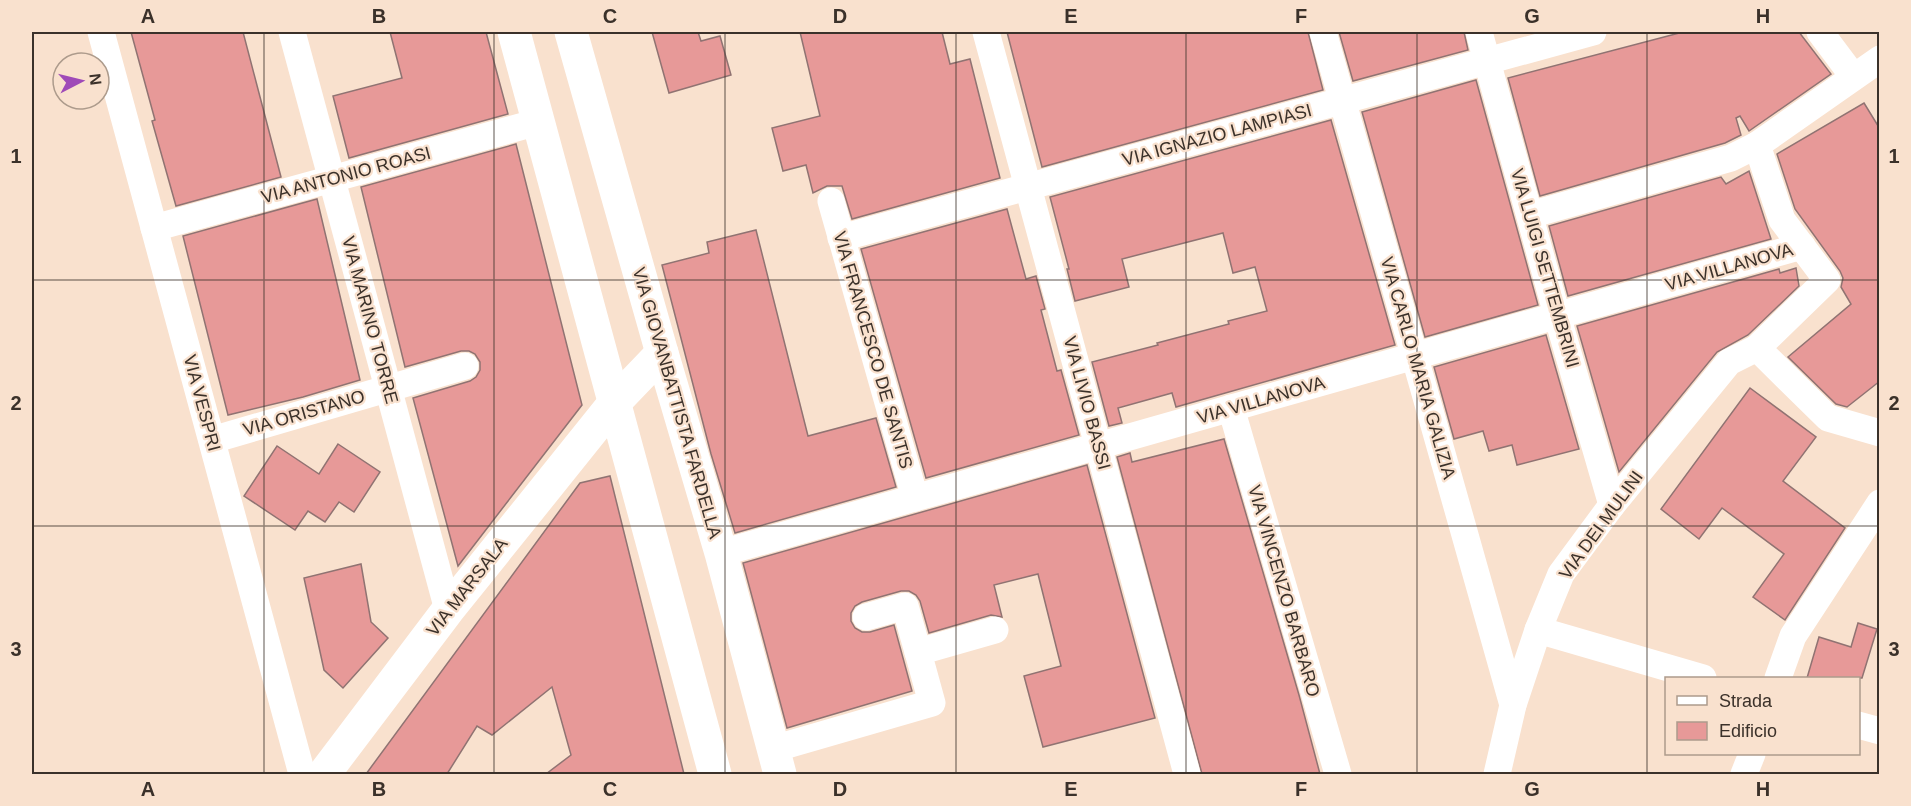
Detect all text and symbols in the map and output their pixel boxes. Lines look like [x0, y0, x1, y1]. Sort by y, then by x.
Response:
text: A [141, 5, 155, 27]
text: B [372, 5, 386, 27]
text: C [603, 5, 617, 27]
text: D [833, 5, 847, 27]
text: E [1064, 5, 1078, 27]
text: F [1295, 5, 1307, 27]
text: G [1524, 5, 1540, 27]
text: H [1756, 5, 1770, 27]
north arrow [51, 51, 111, 111]
text: N [86, 72, 105, 86]
street label: VIA IGNAZIO LAMPIASI [1120, 100, 1314, 170]
street label: VIA ANTONIO ROASI [259, 143, 433, 207]
text: 1 [10, 145, 22, 167]
text: 1 [1888, 145, 1900, 167]
street label: VIA LUIGI SETTEMBRINI [1507, 166, 1583, 370]
street label: VIA FRANCESCO DE SANTIS [829, 229, 917, 471]
street label: VIA MARINO TORRE [338, 234, 402, 406]
street label: VIA VILLANOVA [1663, 239, 1795, 295]
street label: VIA CARLO MARIA GALIZIA [1377, 255, 1459, 481]
street label: VIA GIOVANBATTISTA FARDELLA [629, 265, 725, 541]
street label: VIA LIVIO BASSI [1060, 334, 1114, 472]
street label: VIA VESPRI [180, 353, 224, 453]
street label: VIA VILLANOVA [1195, 372, 1327, 428]
street label: VIA ORISTANO [241, 386, 367, 440]
text: 2 [10, 392, 22, 414]
text: 2 [1888, 392, 1900, 414]
street label: VIA DEI MULINI [1555, 467, 1647, 583]
street label: VIA VINCENZO BARBARO [1244, 483, 1324, 699]
street label: VIA MARSALA [422, 534, 512, 640]
text: 3 [10, 638, 22, 660]
text: 3 [1888, 638, 1900, 660]
legend [1665, 677, 1860, 755]
text: Strada [1719, 691, 1773, 711]
text: Edificio [1719, 721, 1777, 741]
text: A [141, 778, 155, 800]
text: B [372, 778, 386, 800]
text: C [603, 778, 617, 800]
text: D [833, 778, 847, 800]
text: E [1064, 778, 1078, 800]
text: F [1295, 778, 1307, 800]
text: G [1524, 778, 1540, 800]
text: H [1756, 778, 1770, 800]

